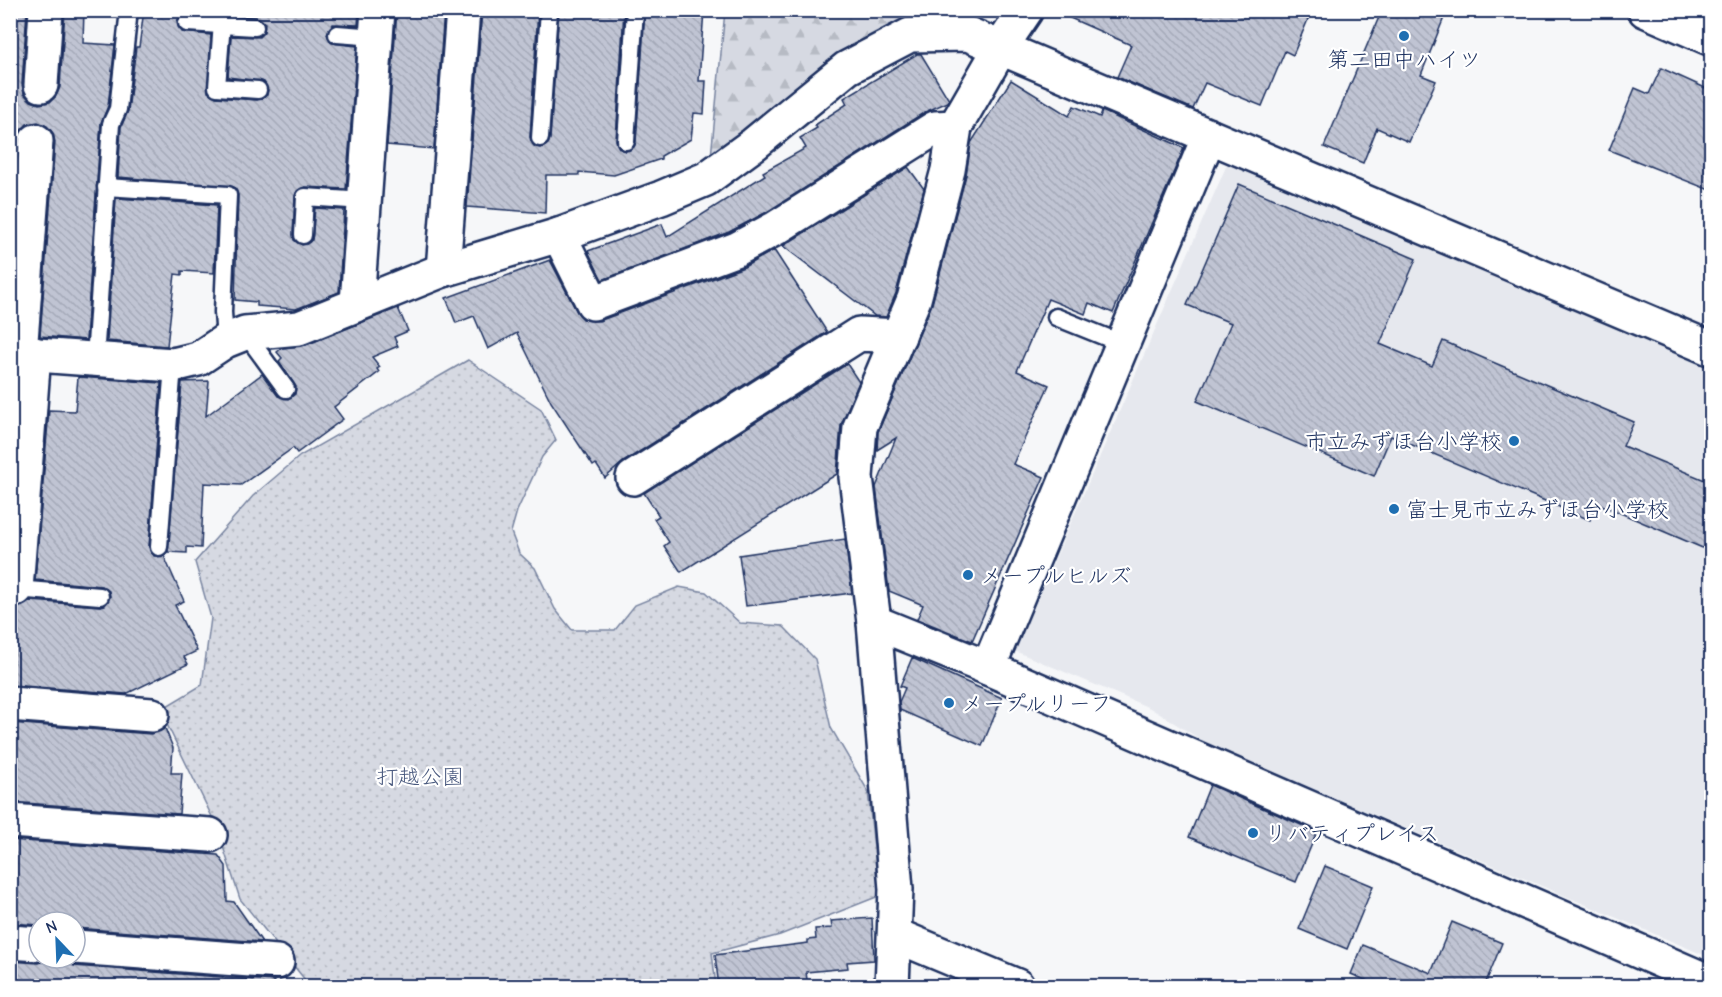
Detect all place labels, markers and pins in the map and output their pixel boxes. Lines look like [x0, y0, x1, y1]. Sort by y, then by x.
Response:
marker: 第二田中ハイツ [1397, 29, 1411, 43]
place label: 第二田中ハイツ [1327, 47, 1481, 73]
place label: 市立みずほ台小学校 [1305, 429, 1502, 455]
marker: 市立みずほ台小学校 [1507, 434, 1521, 448]
place label: 富士見市立みずほ台小学校 [1406, 497, 1669, 523]
marker: 富士見市立みずほ台小学校 [1387, 502, 1401, 516]
place label: メープルヒルズ [980, 563, 1131, 589]
marker: メープルヒルズ [961, 568, 975, 582]
place label: メープルリーフ [961, 691, 1112, 717]
marker: メープルリーフ [942, 696, 956, 710]
place label: リバティプレイス [1265, 821, 1439, 847]
marker: リバティプレイス [1246, 826, 1260, 840]

